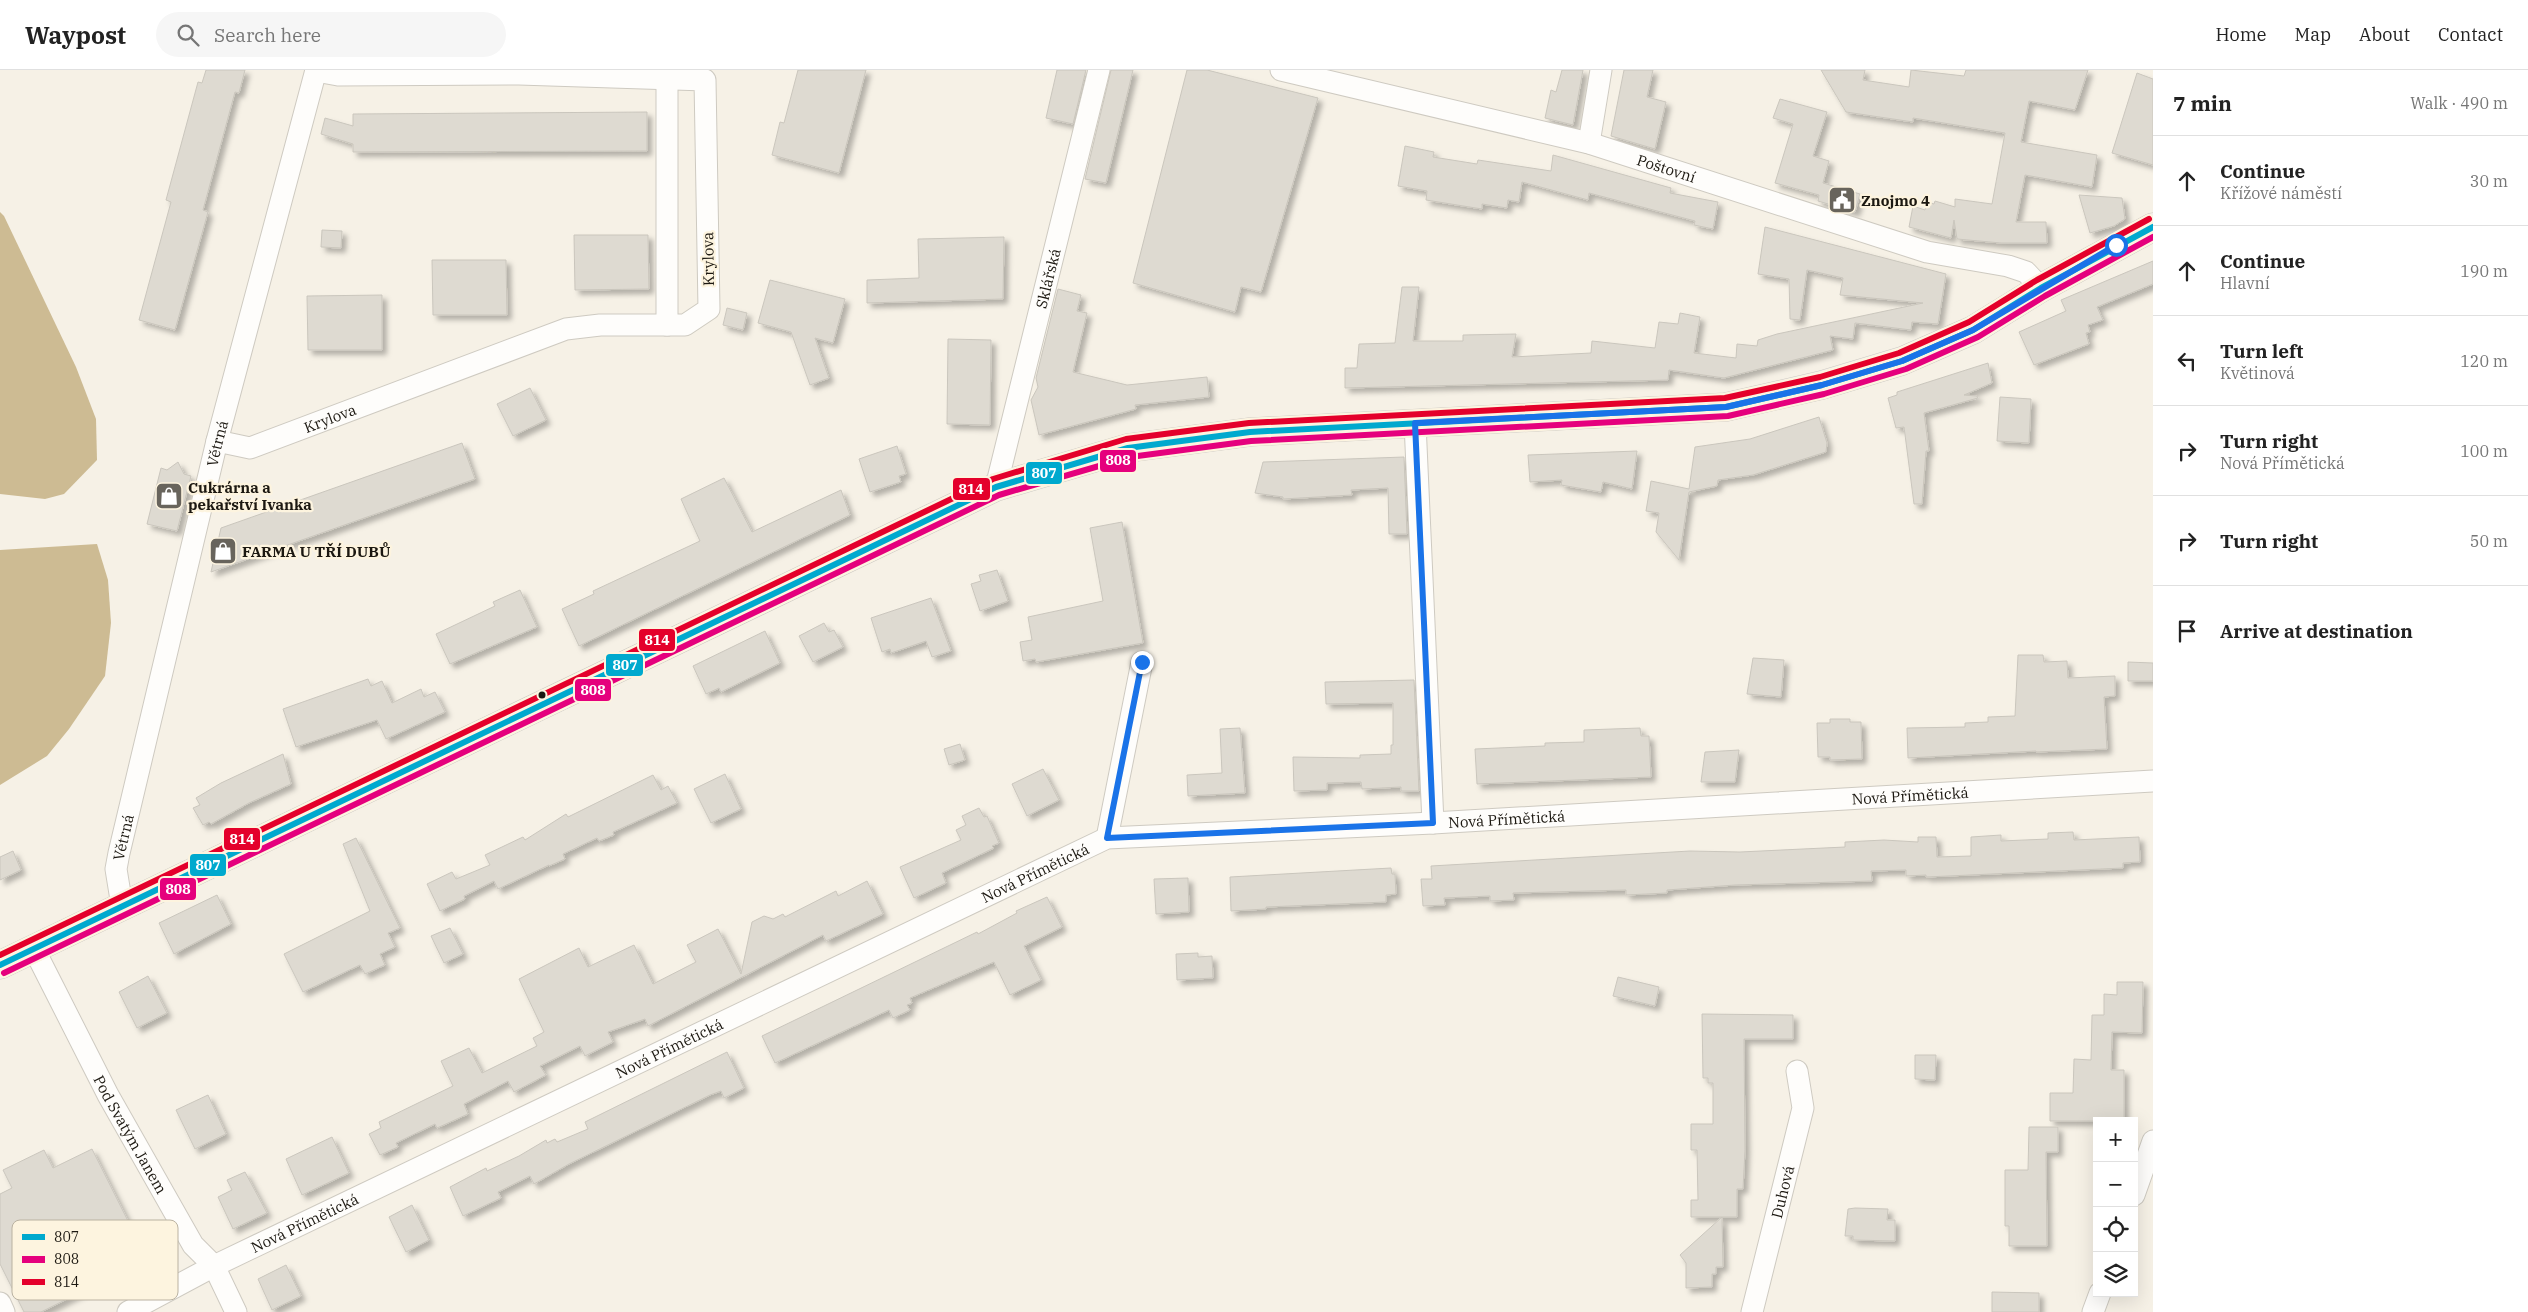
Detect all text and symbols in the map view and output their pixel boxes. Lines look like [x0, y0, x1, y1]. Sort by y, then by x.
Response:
search box [156, 12, 506, 57]
text: Waypost [25, 19, 126, 51]
icon: search [174, 21, 202, 49]
text: Search here [214, 23, 321, 47]
text: Home [2215, 23, 2267, 46]
text: Map [2295, 23, 2331, 46]
text: About [2359, 23, 2410, 46]
text: Contact [2438, 23, 2503, 46]
text: 7 min [2173, 89, 2232, 117]
text: Walk · 490 m [2410, 93, 2508, 113]
street label: Poštovní [1635, 150, 1699, 186]
text: Continue [2220, 159, 2305, 183]
icon: ahead [2173, 167, 2201, 195]
text: 30 m [2470, 171, 2508, 191]
text: Křížové náměstí [2220, 183, 2342, 203]
public building icon: Znojmo 4 [1827, 185, 1857, 215]
place label: Znojmo 4 [1861, 191, 1930, 210]
street label: Krylova [698, 232, 718, 286]
route start [2105, 234, 2128, 257]
street label: Sklářská [1031, 246, 1064, 310]
text: Continue [2220, 249, 2305, 273]
icon: ahead [2173, 257, 2201, 285]
text: 190 m [2460, 261, 2508, 281]
text: Hlavní [2220, 273, 2270, 293]
text: Turn left [2220, 339, 2303, 363]
icon: left [2173, 347, 2201, 375]
text: 120 m [2460, 351, 2508, 371]
text: Květinová [2220, 363, 2295, 383]
street label: Krylova [301, 399, 359, 436]
street label: Větrná [202, 418, 232, 468]
text: Turn right [2220, 429, 2318, 453]
icon: right [2173, 437, 2201, 465]
text: 100 m [2460, 441, 2508, 461]
line badge: 808 [1099, 449, 1137, 473]
text: 808 [1105, 451, 1131, 469]
text: Nová Přímětická [2220, 453, 2345, 473]
line badge: 807 [1025, 461, 1063, 485]
text: 807 [1031, 464, 1057, 482]
line badge: 814 [952, 477, 991, 501]
place label: Cukrárna a pekařství Ivanka [188, 478, 312, 514]
text: 814 [958, 480, 984, 498]
shop icon: Cukrárna a pekařství Ivanka [154, 481, 184, 511]
icon: right [2173, 527, 2201, 555]
text: Turn right [2220, 529, 2318, 553]
text: 50 m [2470, 531, 2508, 551]
shop icon: FARMA U TŘÍ DUBŮ [208, 536, 238, 566]
place label: FARMA U TŘÍ DUBŮ [242, 542, 390, 561]
icon: arrive [2173, 617, 2201, 645]
text: Arrive at destination [2220, 619, 2413, 643]
line badge: 814 [638, 628, 676, 652]
text: 814 [644, 631, 670, 649]
route end [1131, 651, 1154, 674]
line badge: 807 [605, 653, 644, 677]
text: 807 [612, 656, 638, 674]
line badge: 808 [574, 678, 612, 702]
text: 808 [580, 681, 606, 699]
unlabelled marker [537, 690, 547, 700]
street label: Nová Přímětická [1851, 782, 1969, 808]
street label: Nová Přímětická [1448, 806, 1566, 832]
street label: Větrná [108, 812, 137, 862]
line badge: 814 [223, 827, 261, 851]
text: 814 [229, 830, 255, 848]
street label: Nová Přímětická [978, 839, 1092, 906]
line badge: 807 [189, 853, 227, 877]
text: 807 [195, 856, 221, 874]
line badge: 808 [159, 877, 197, 901]
text: 808 [165, 880, 191, 898]
street label: Nová Přímětická [612, 1014, 726, 1082]
street label: Pod Svatým Janem [90, 1072, 171, 1197]
map controls [2093, 1117, 2138, 1297]
button: + [2093, 1117, 2138, 1162]
button: − [2093, 1162, 2138, 1207]
street label: Duhová [1766, 1163, 1798, 1220]
street label: Nová Přímětická [248, 1189, 362, 1256]
button: locate [2093, 1207, 2138, 1252]
legend [12, 1220, 178, 1300]
text: 807 [54, 1228, 79, 1246]
text: 808 [54, 1250, 79, 1268]
button: layers [2093, 1252, 2138, 1297]
text: 814 [54, 1273, 79, 1291]

